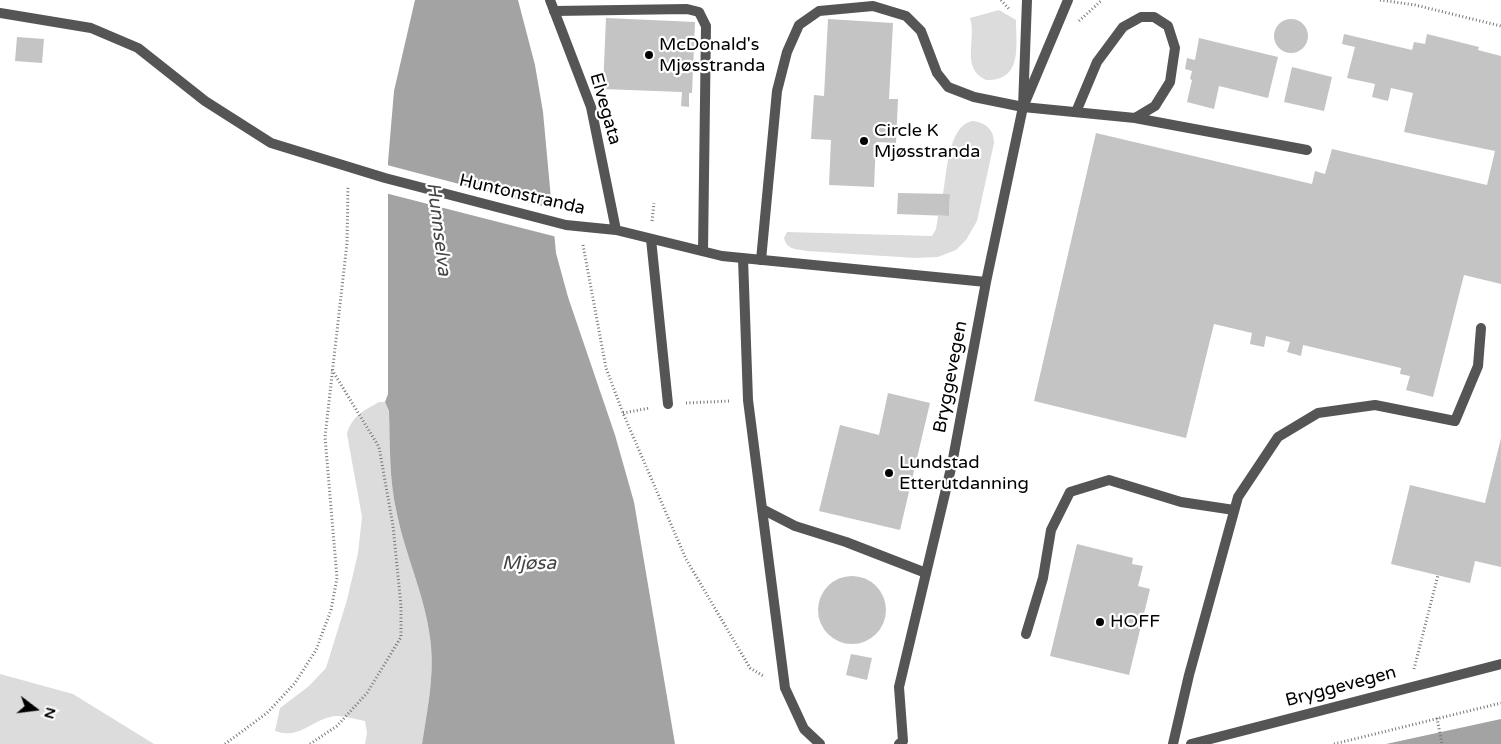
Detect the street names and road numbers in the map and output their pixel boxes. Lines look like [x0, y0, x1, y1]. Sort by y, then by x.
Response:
street label: Elvegata [584, 71, 626, 147]
street label: Huntonstranda [457, 170, 587, 220]
street label: Bryggevegen [930, 319, 972, 435]
street label: Bryggevegen [1283, 662, 1399, 712]

